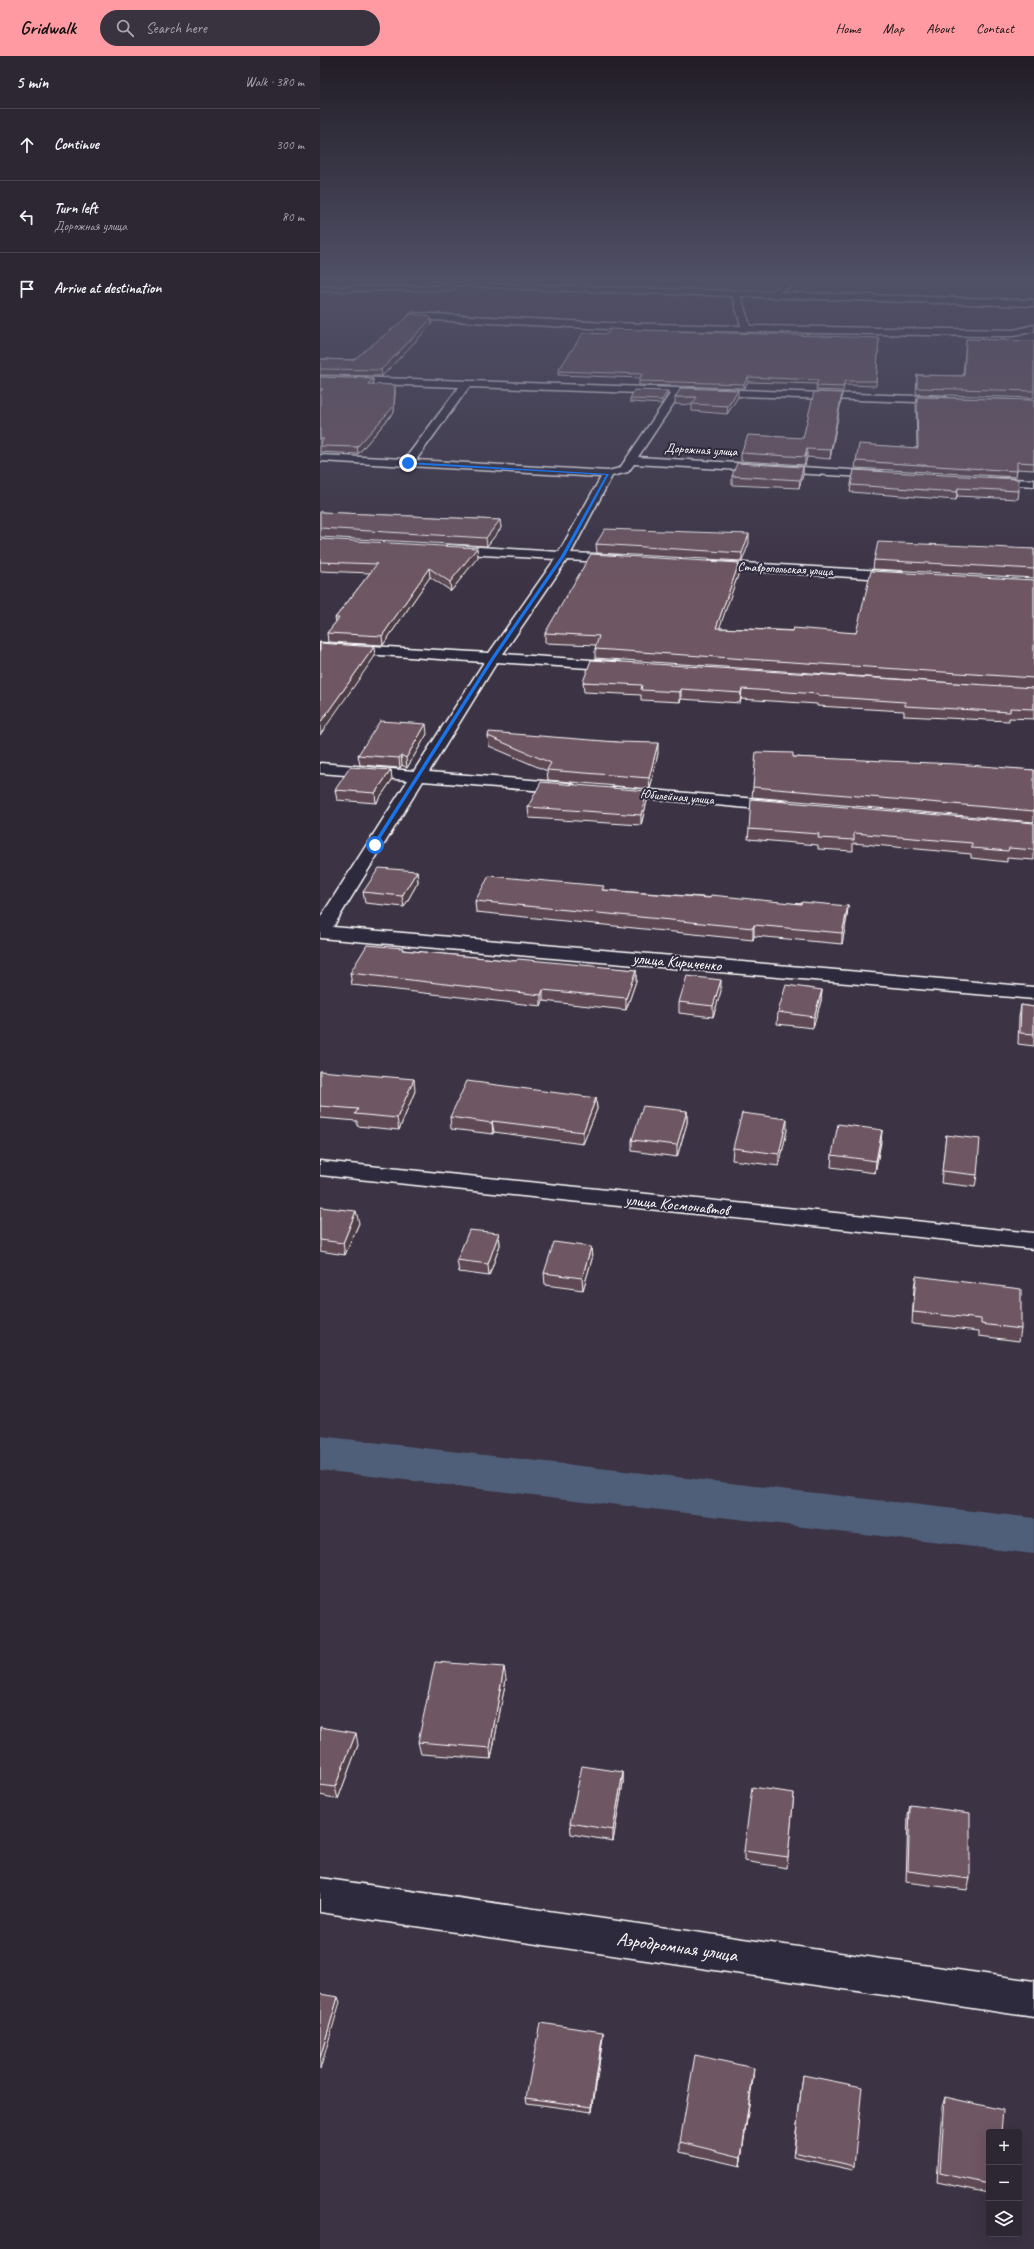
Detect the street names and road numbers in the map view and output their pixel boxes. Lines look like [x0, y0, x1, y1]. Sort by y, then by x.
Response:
street label: Дорожная улица [664, 440, 739, 460]
street label: Ставропольская улица [737, 559, 834, 580]
street label: Юбилейная улица [640, 786, 715, 808]
street label: улица Кириченко [631, 948, 724, 976]
street label: улица Космонавтов [623, 1190, 733, 1221]
street label: Аэродромная улица [615, 1927, 741, 1968]

